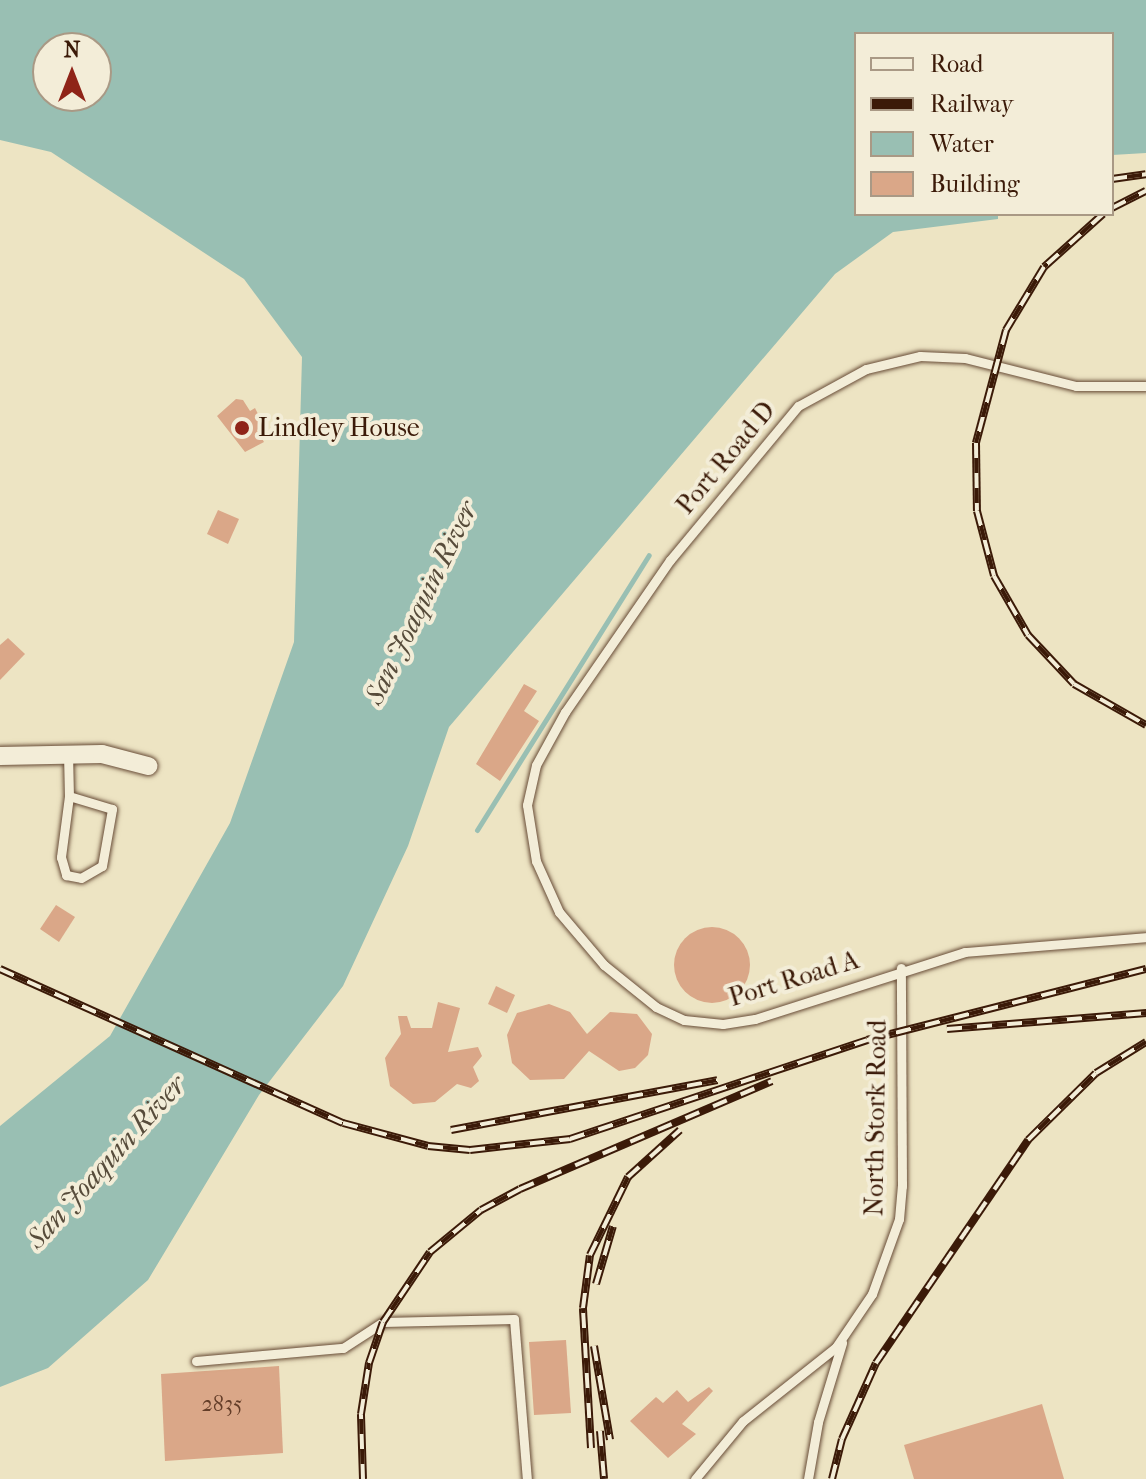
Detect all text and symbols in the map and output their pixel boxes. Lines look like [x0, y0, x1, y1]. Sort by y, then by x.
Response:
north arrow [32, 32, 112, 112]
legend [854, 32, 1114, 216]
text: N [64, 37, 80, 63]
text: Road [930, 50, 983, 78]
text: Railway [930, 90, 1013, 118]
text: Water [930, 130, 994, 158]
text: Building [930, 170, 1020, 198]
street label: Port Road D [670, 395, 782, 521]
place label: Lindley House [258, 412, 420, 444]
marker: Lindley House [233, 419, 251, 437]
water label: San Joaquin River [357, 496, 485, 710]
street label: Port Road A [725, 944, 863, 1014]
street label: North Stork Road [859, 1020, 893, 1216]
water label: San Joaquin River [19, 1068, 193, 1256]
house number: 2835 [202, 1392, 242, 1418]

